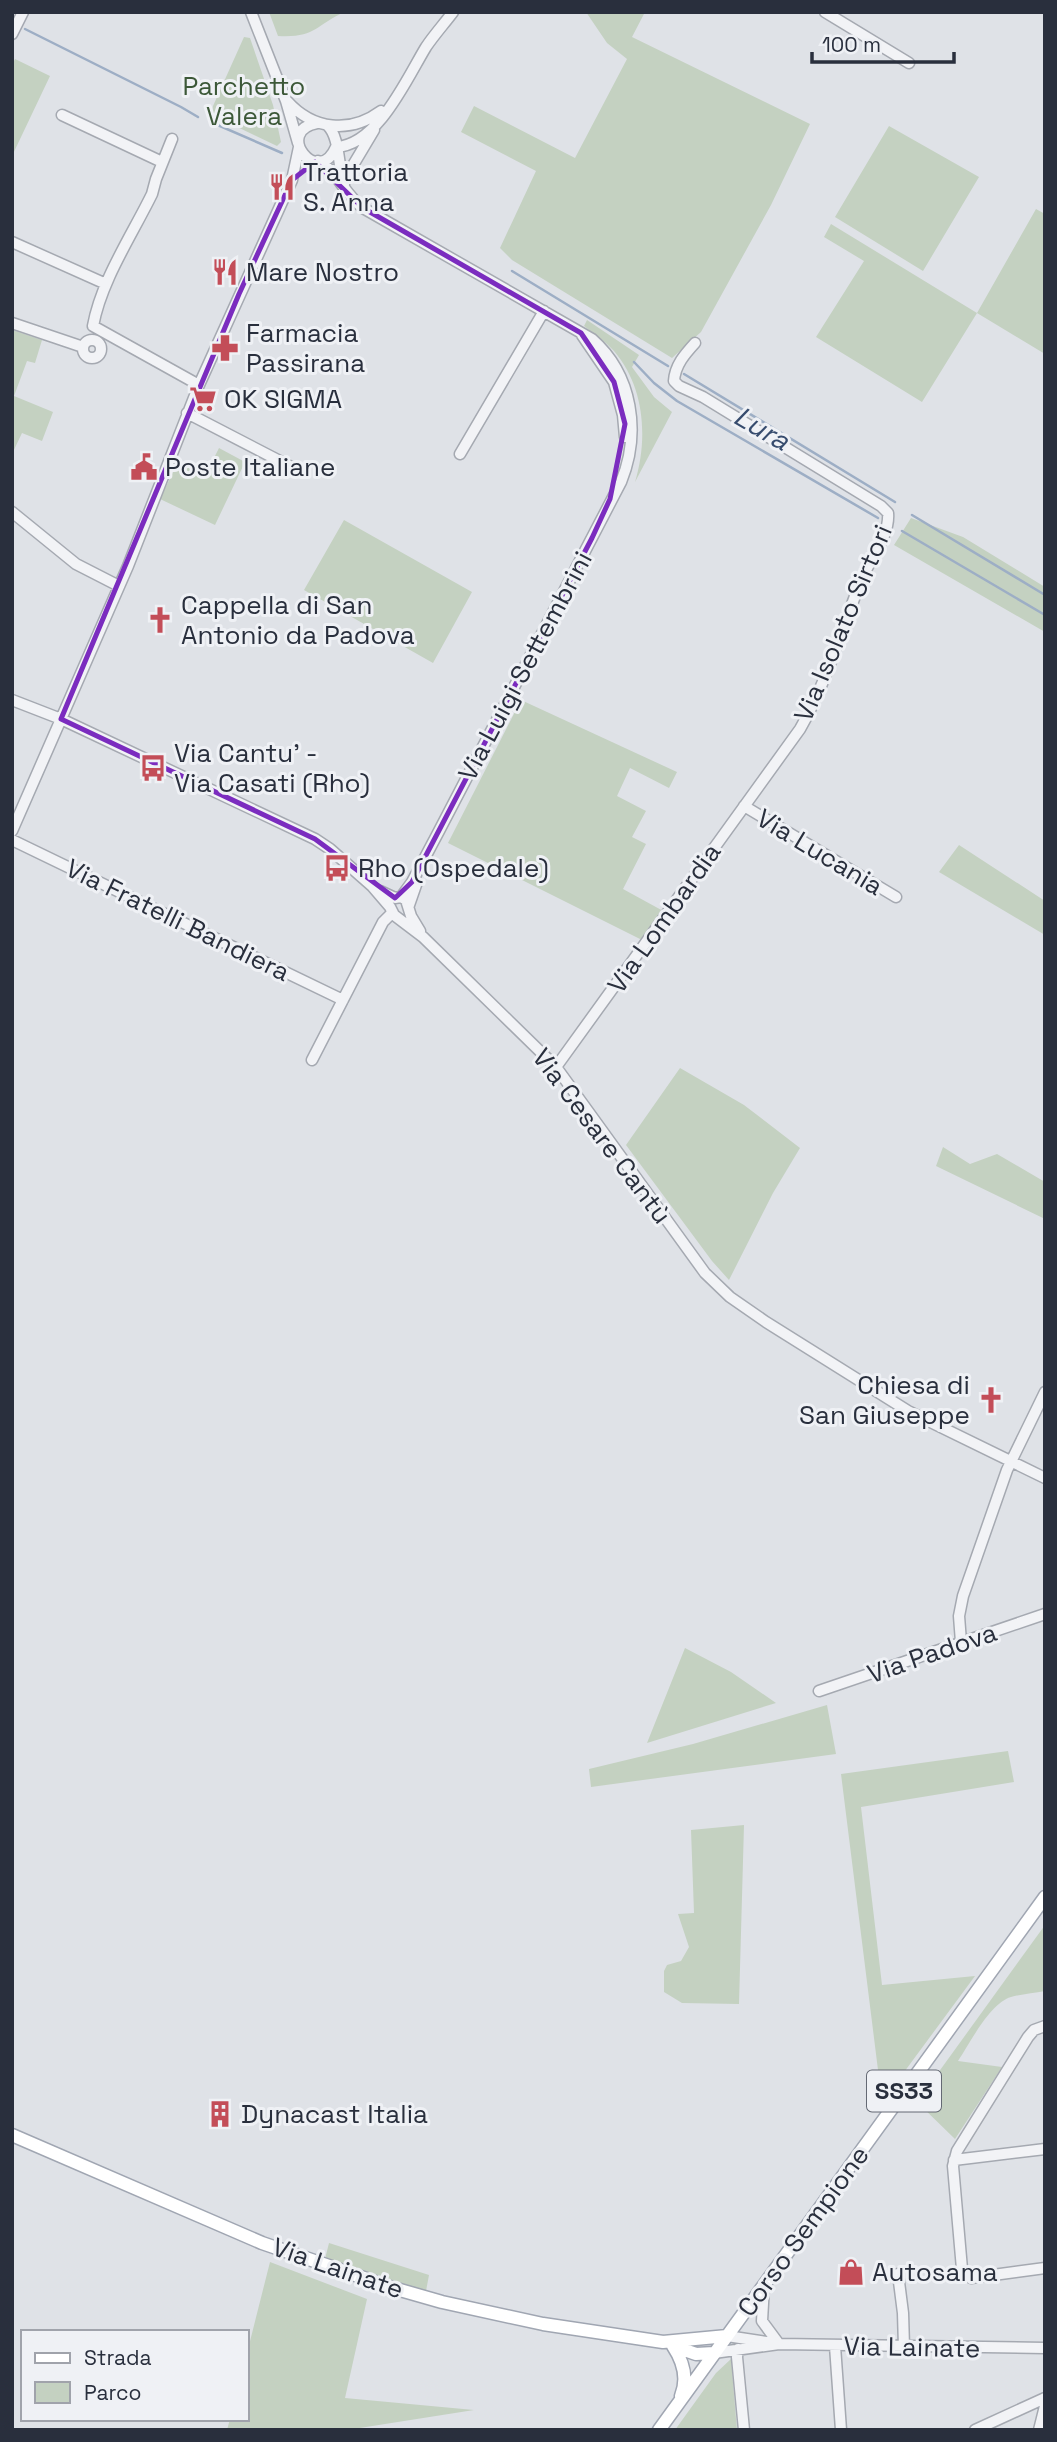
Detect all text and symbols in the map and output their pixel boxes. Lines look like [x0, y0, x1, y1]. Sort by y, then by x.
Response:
scale bar [812, 21, 954, 65]
text: 100 m [822, 31, 881, 58]
park label: Parchetto Valera [183, 69, 305, 133]
place label: Trattoria S. Anna [303, 155, 408, 219]
restaurant icon: Trattoria S. Anna [267, 172, 297, 202]
place label: Mare Nostro [246, 255, 399, 289]
restaurant icon: Mare Nostro [210, 257, 240, 287]
place label: Farmacia Passirana [246, 316, 365, 380]
pharmacy icon: Farmacia Passirana [210, 333, 240, 363]
place label: OK SIGMA [224, 382, 342, 416]
supermarket icon: OK SIGMA [188, 384, 218, 414]
water label: Lura [728, 398, 797, 459]
place label: Poste Italiane [165, 450, 335, 484]
public building icon: Poste Italiane [129, 452, 159, 482]
street label: Via Isolato Sirtori [786, 519, 900, 727]
street label: Via Luigi Settembrini [450, 546, 600, 786]
place label: Cappella di San Antonio da Padova [181, 588, 415, 652]
church icon: Cappella di San Antonio da Padova [145, 605, 175, 635]
place label: Via Cantu' - Via Casati (Rho) [174, 736, 370, 800]
bus stop icon: Via Cantu' - Via Casati (Rho) [138, 753, 168, 783]
street label: Via Lucania [750, 801, 890, 903]
street label: Via Lombardia [600, 836, 728, 1000]
street label: Via Fratelli Bandiera [60, 851, 296, 989]
place label: Rho (Ospedale) [358, 851, 549, 885]
bus stop icon: Rho (Ospedale) [322, 853, 352, 883]
street label: Via Cesare Cantù [525, 1041, 679, 1231]
place label: Chiesa di San Giuseppe [799, 1368, 970, 1432]
church icon: Chiesa di San Giuseppe [976, 1385, 1006, 1415]
street label: Via Padova [863, 1615, 1001, 1691]
road number: SS33 [867, 2070, 941, 2112]
place label: Dynacast Italia [241, 2097, 428, 2131]
building icon: Dynacast Italia [205, 2099, 235, 2129]
street label: Corso Sempione [730, 2139, 876, 2323]
street label: Via Lainate [268, 2230, 408, 2306]
place label: Autosama [872, 2255, 998, 2289]
shop icon: Autosama [836, 2257, 866, 2287]
street label: Via Lainate [843, 2329, 981, 2365]
legend [21, 2330, 248, 2421]
text: Strada [84, 2344, 151, 2371]
text: Parco [84, 2379, 142, 2406]

